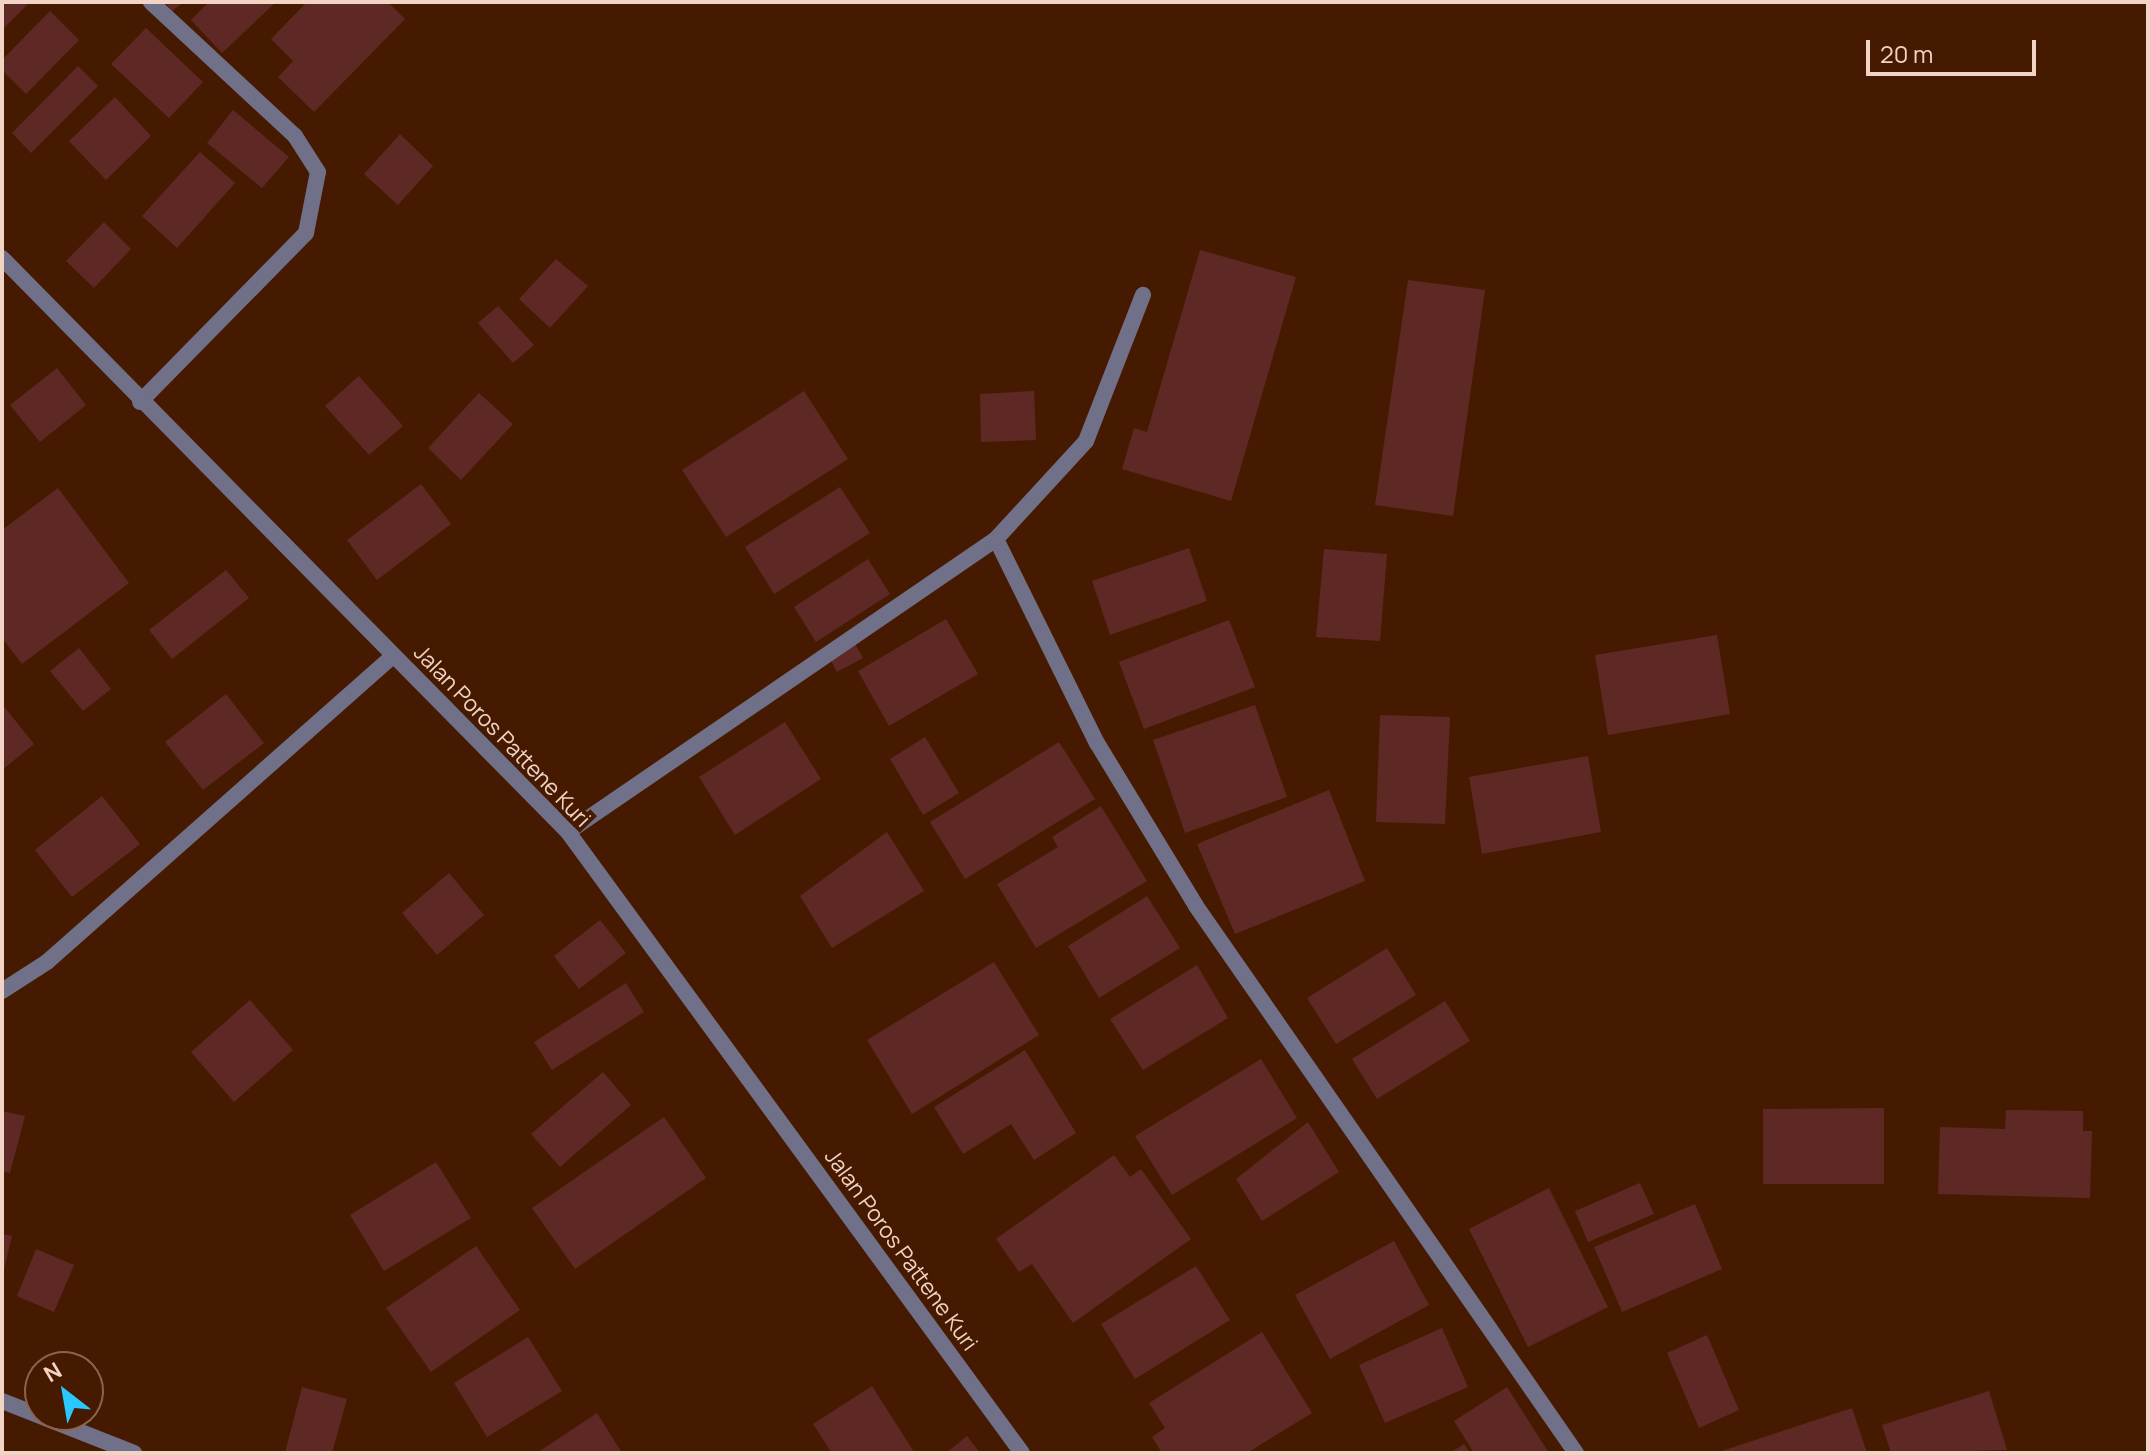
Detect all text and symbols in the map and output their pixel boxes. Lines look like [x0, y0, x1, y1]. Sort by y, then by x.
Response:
scale bar [1870, 24, 2040, 74]
text: 20 m [1880, 37, 1933, 70]
street label: Jalan Poros Pattene Kuri [408, 640, 596, 832]
street label: Jalan Poros Pattene Kuri [819, 1144, 983, 1356]
north arrow [24, 1351, 104, 1431]
text: N [38, 1355, 67, 1389]

